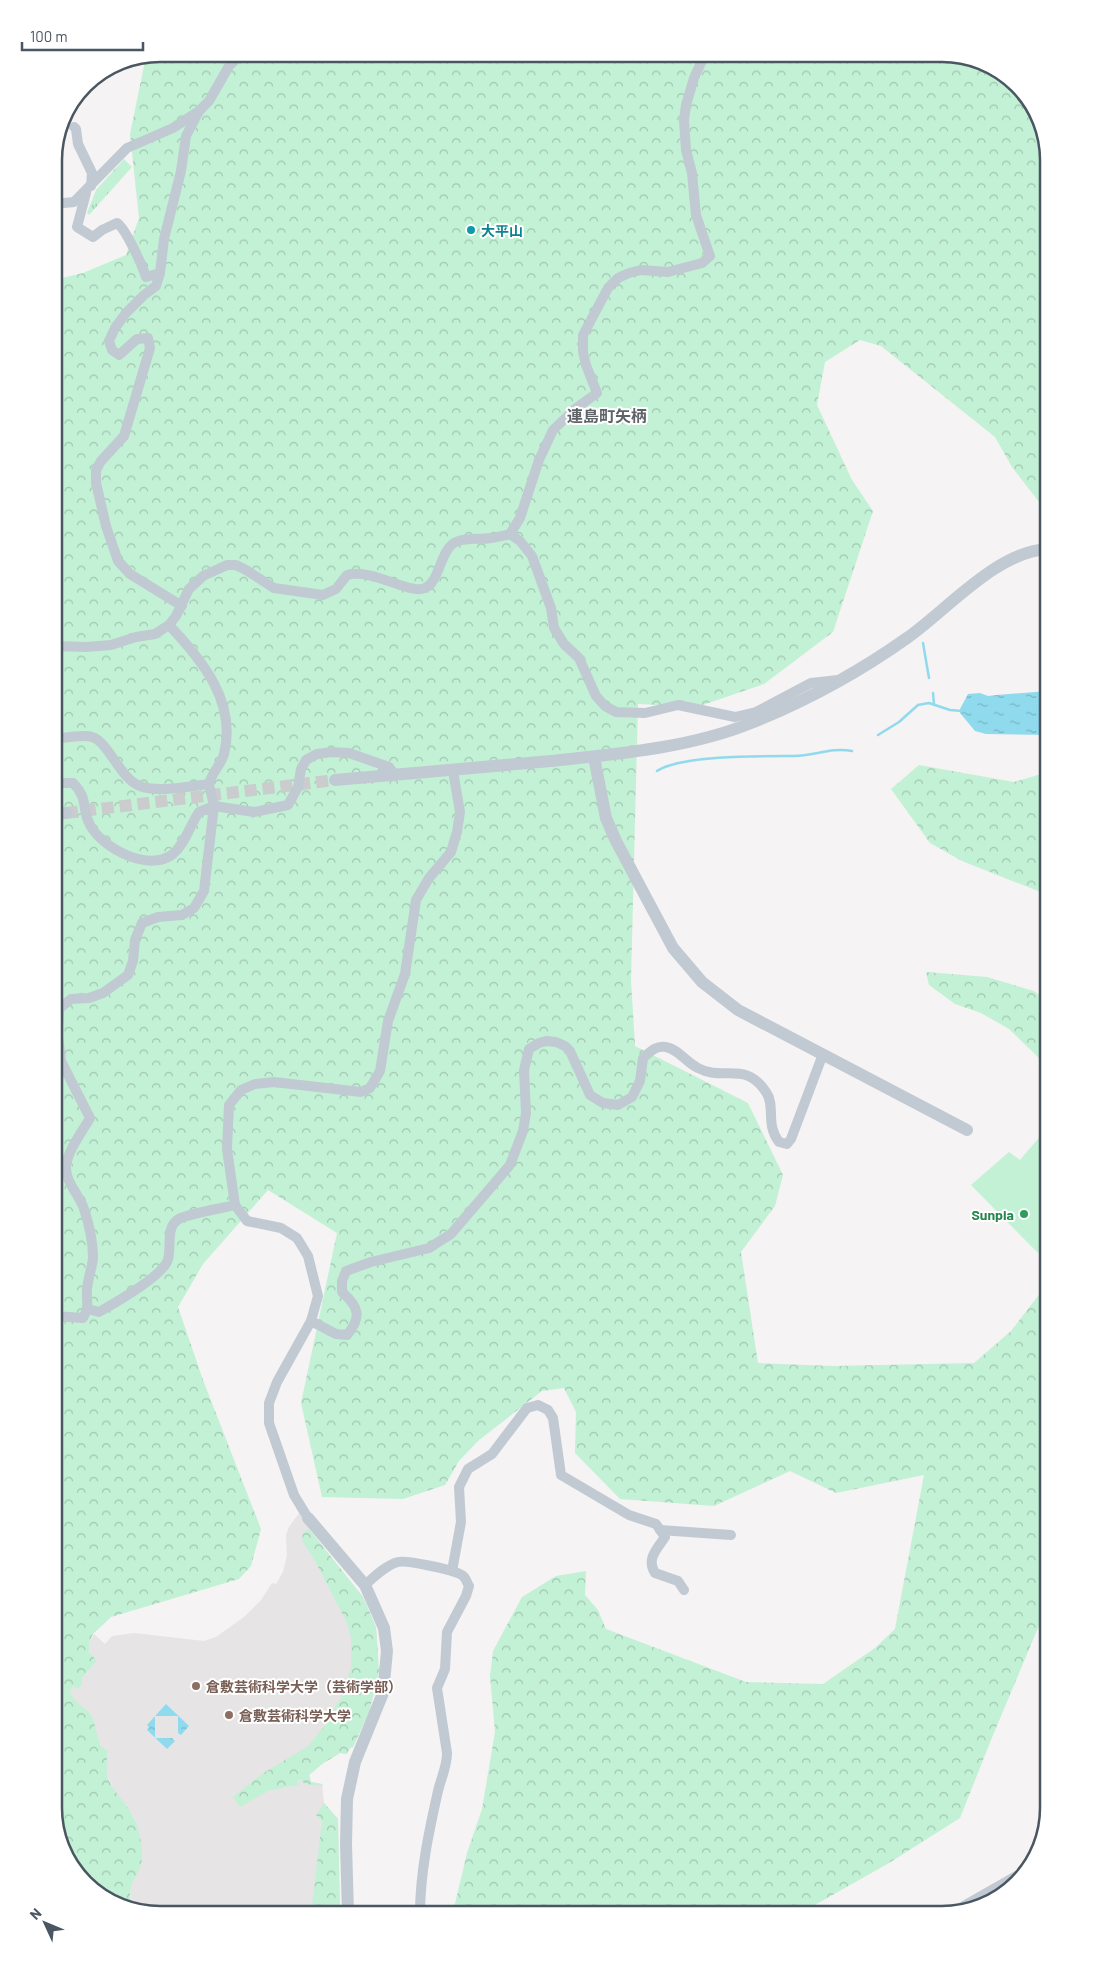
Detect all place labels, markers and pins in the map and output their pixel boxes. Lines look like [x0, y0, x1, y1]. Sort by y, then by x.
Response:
place label: 大平山 [481, 222, 523, 239]
marker: 大平山 [465, 224, 477, 236]
place label: Sunpia [971, 1206, 1014, 1223]
marker: Sunpia [1018, 1208, 1030, 1220]
place label: 倉敷芸術科学大学（芸術学部） [206, 1678, 402, 1695]
marker: 倉敷芸術科学大学（芸術学部） [190, 1680, 202, 1692]
place label: 倉敷芸術科学大学 [239, 1707, 351, 1724]
marker: 倉敷芸術科学大学 [223, 1709, 235, 1721]

